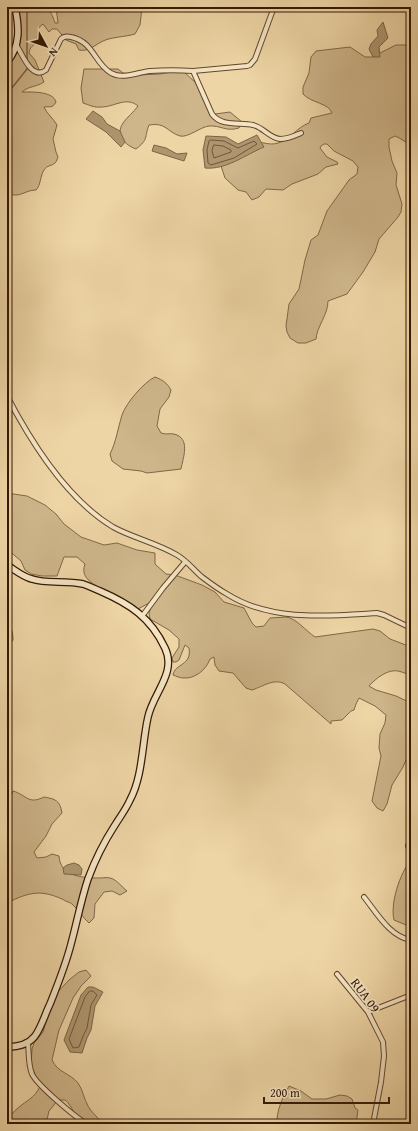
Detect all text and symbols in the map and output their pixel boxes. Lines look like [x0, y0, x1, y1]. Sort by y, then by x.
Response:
north arrow [26, 26, 66, 66]
text: N [45, 44, 62, 61]
street label: RUA 09 [346, 974, 385, 1016]
scale bar [264, 1079, 389, 1105]
text: 200 m [270, 1084, 300, 1101]

